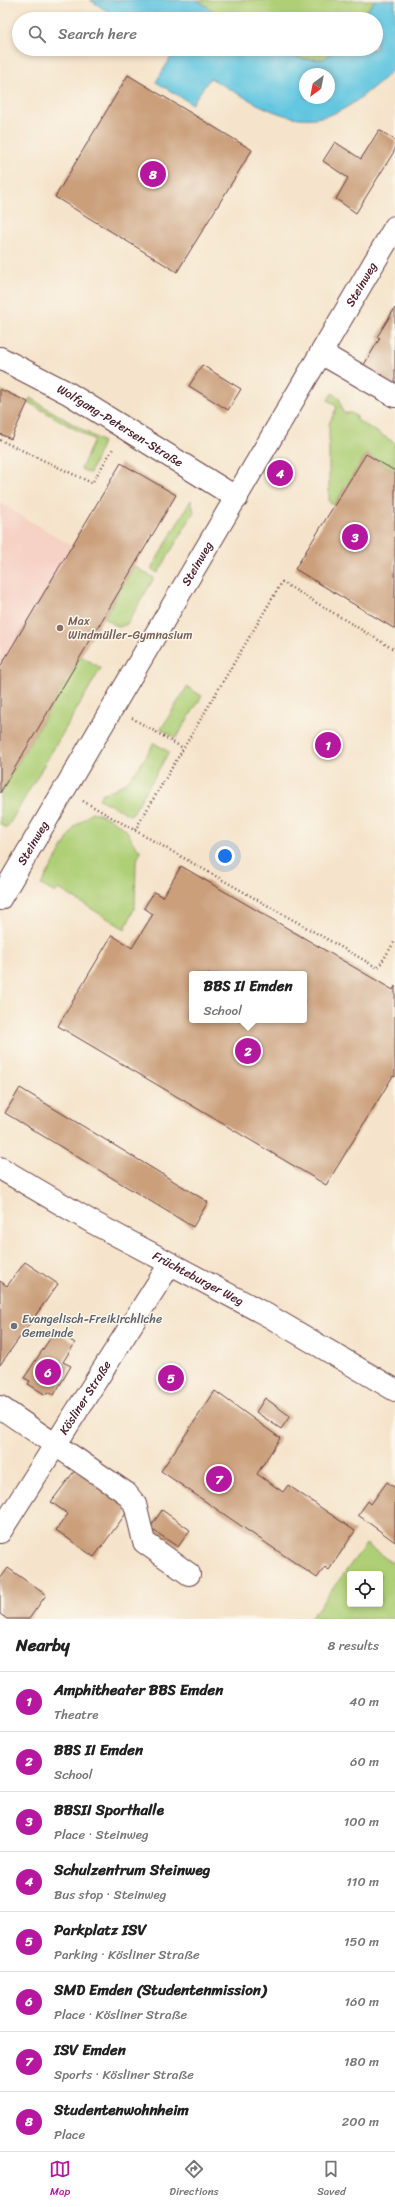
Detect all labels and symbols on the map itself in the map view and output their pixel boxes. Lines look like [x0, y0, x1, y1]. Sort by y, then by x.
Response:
north arrow [299, 68, 335, 104]
pin: 8 [140, 159, 166, 189]
street label: Steinweg [339, 258, 383, 311]
street label: Wolfgang-Petersen-Straße [53, 378, 188, 473]
pin: 4 [267, 458, 293, 488]
pin: 3 [342, 522, 368, 552]
street label: Steinweg [175, 537, 219, 590]
place label: Max Windmüller-Gymnasium [68, 610, 192, 646]
marker: Max Windmüller-Gymnasium [55, 623, 65, 633]
pin: 1 [315, 730, 341, 760]
street label: Steinweg [11, 816, 55, 870]
your location [215, 846, 235, 866]
pin: 2 [235, 1036, 261, 1066]
street label: Früchteburger Weg [149, 1245, 248, 1312]
place label: Evangelisch-Freikirchliche Gemeinde [22, 1308, 162, 1344]
marker: Evangelisch-Freikirchliche Gemeinde [9, 1321, 19, 1331]
street label: Kösliner Straße [53, 1356, 117, 1439]
pin: 6 [35, 1357, 61, 1387]
pin: 5 [158, 1363, 184, 1393]
pin: 7 [206, 1464, 232, 1494]

